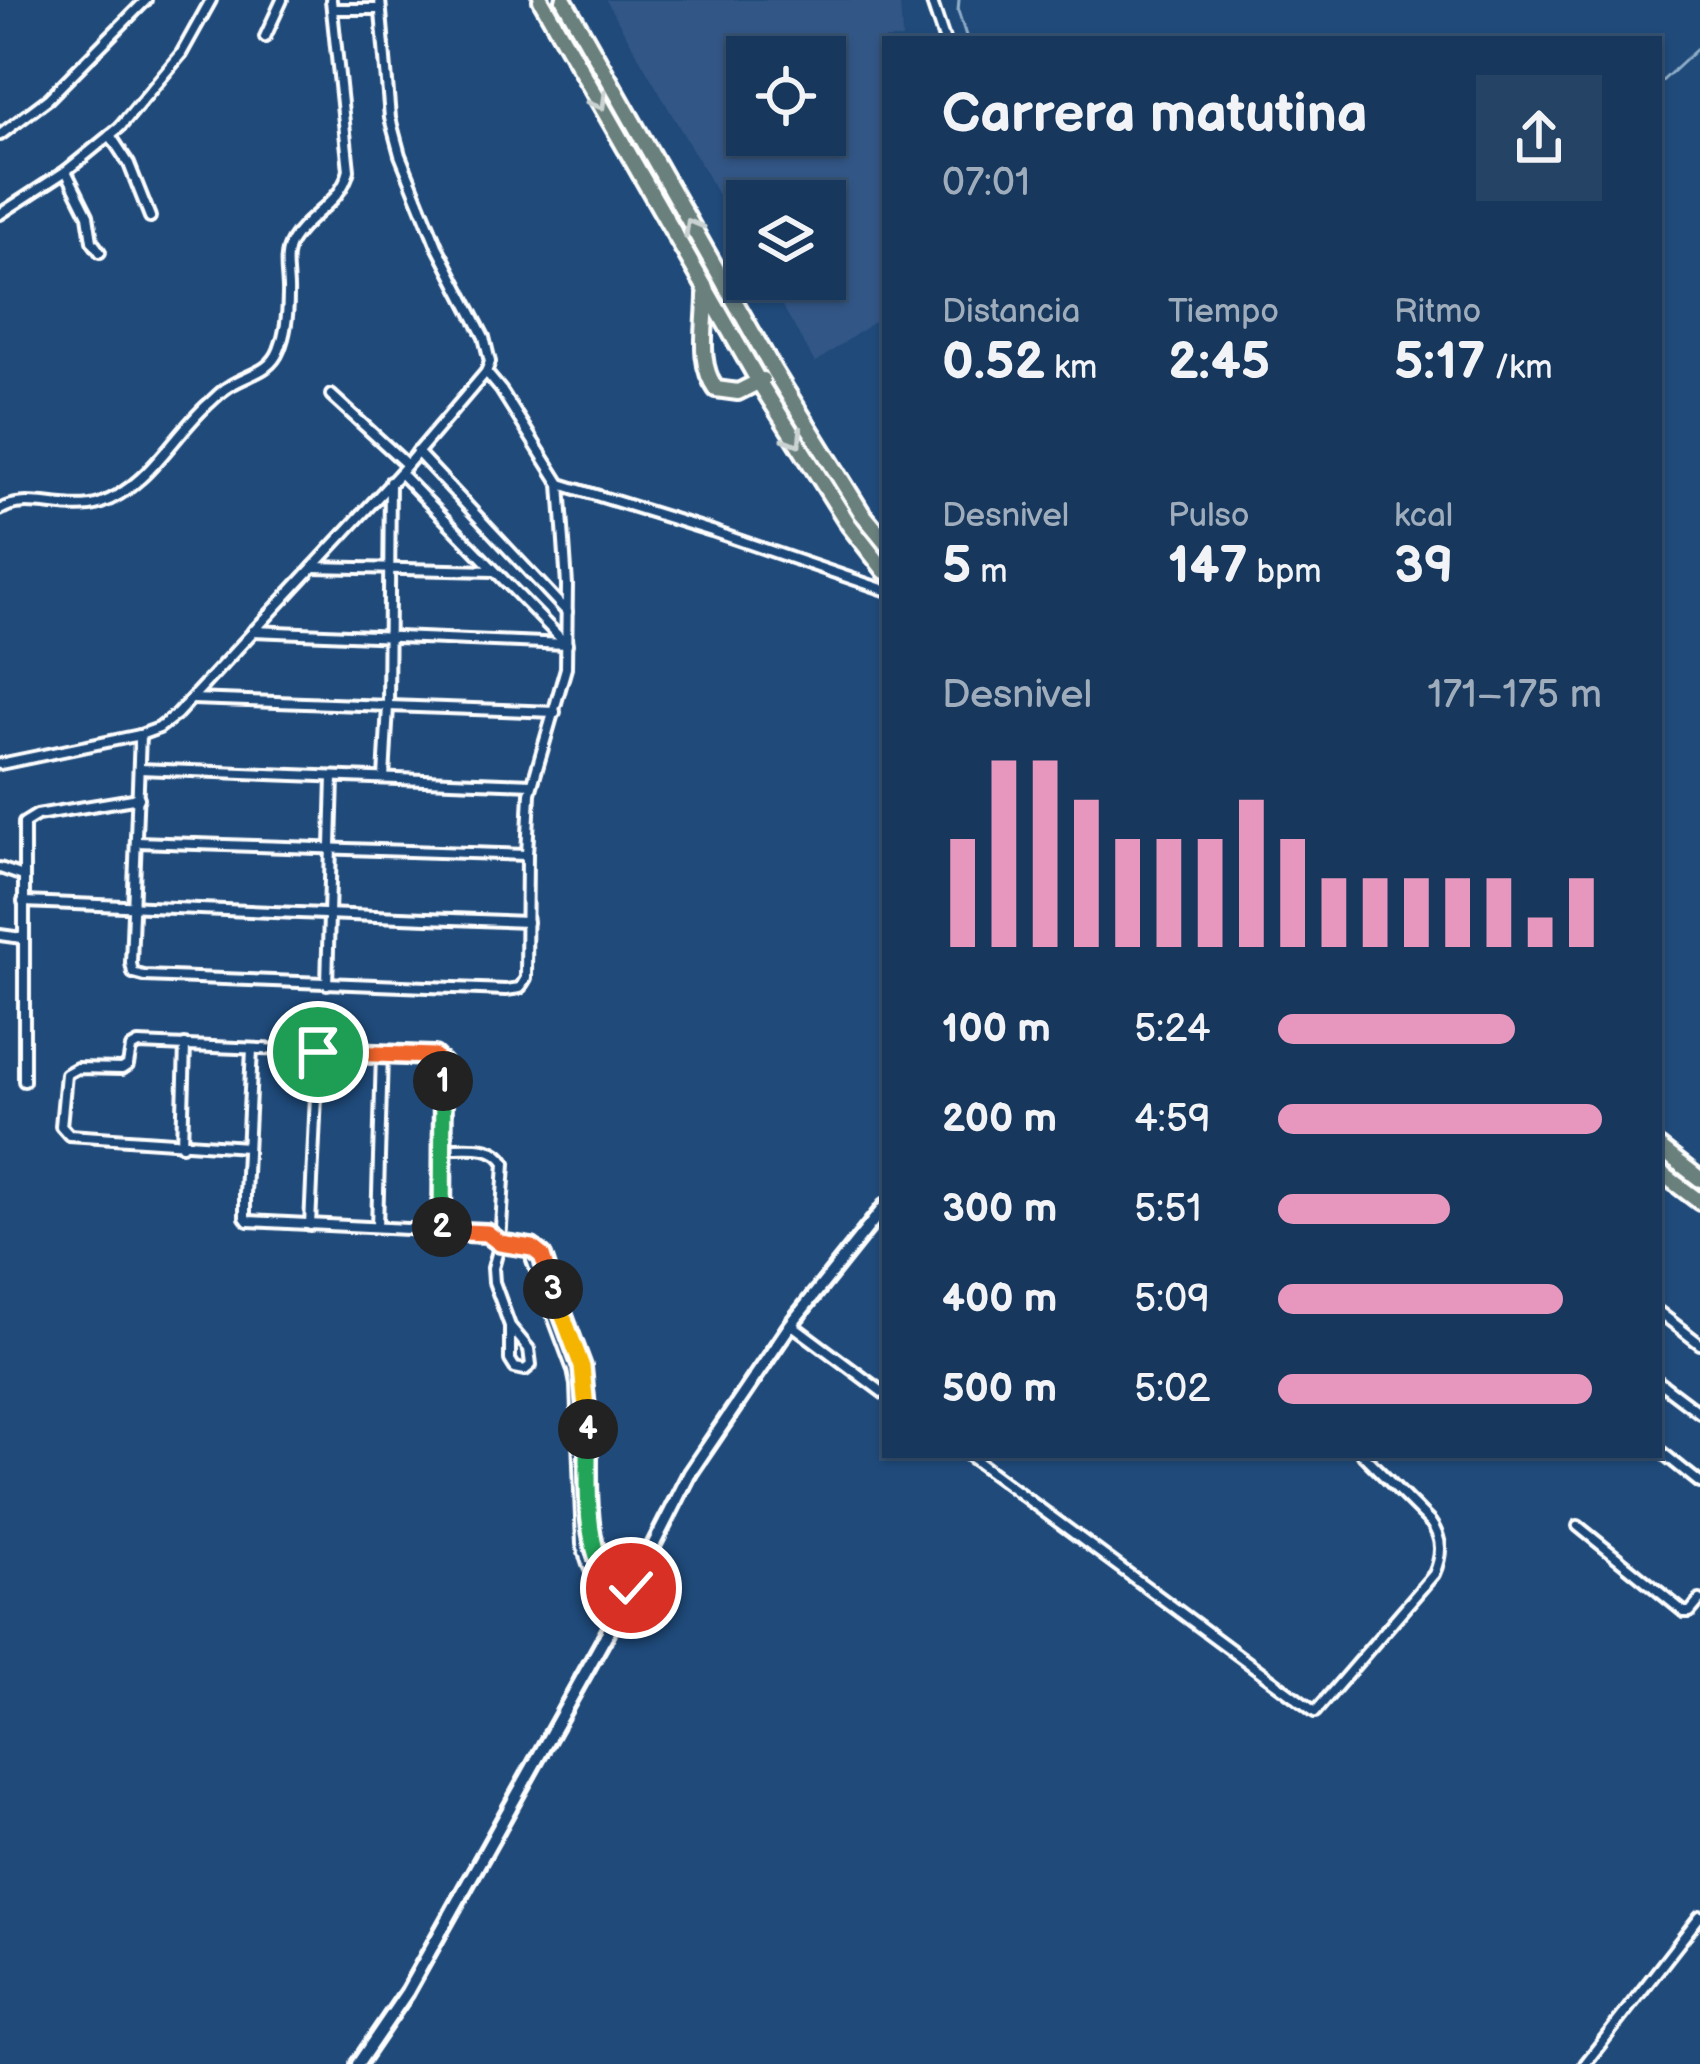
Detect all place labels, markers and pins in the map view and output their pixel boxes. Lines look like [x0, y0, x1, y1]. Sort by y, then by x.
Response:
pin [267, 1001, 369, 1103]
pin: 1 [413, 1051, 473, 1111]
pin: 2 [412, 1197, 472, 1257]
pin: 3 [523, 1259, 583, 1319]
pin: 4 [558, 1399, 618, 1459]
pin [580, 1537, 682, 1639]

